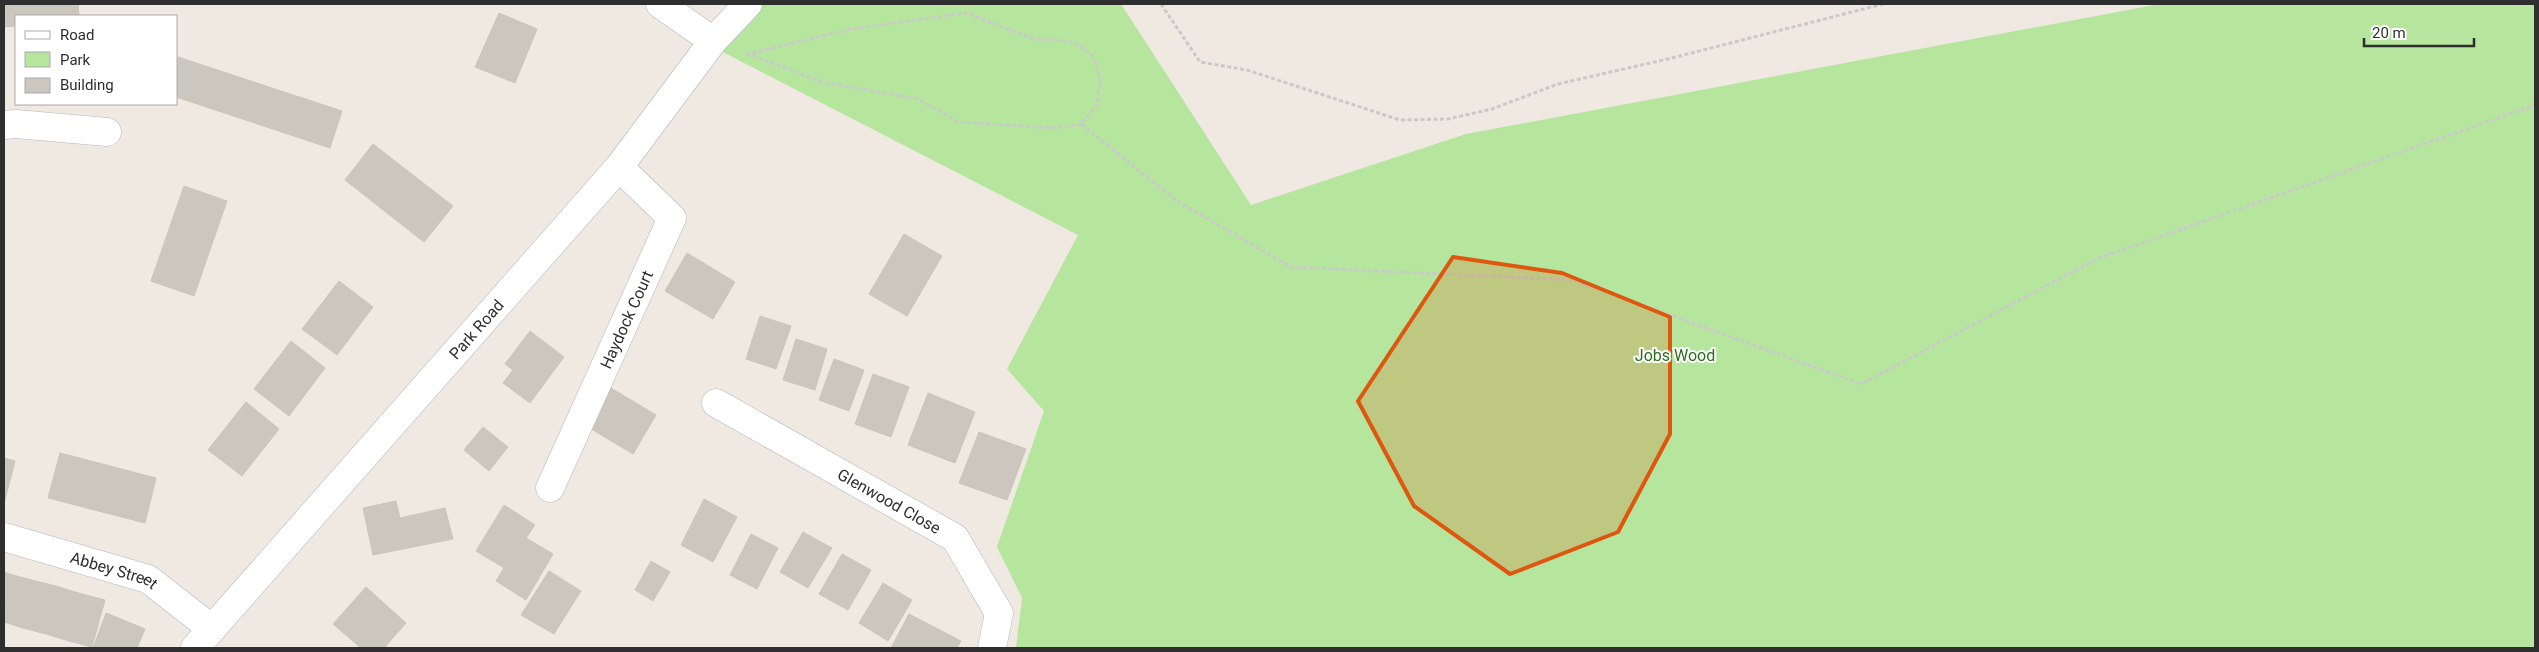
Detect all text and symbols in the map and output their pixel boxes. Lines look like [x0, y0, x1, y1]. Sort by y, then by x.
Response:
legend [15, 15, 178, 105]
scale bar [2364, 15, 2474, 47]
text: 20 m [2372, 24, 2406, 42]
text: Road [60, 26, 94, 44]
text: Park [60, 51, 91, 69]
text: Building [60, 76, 114, 94]
street label: Haydock Court [596, 268, 657, 372]
street label: Park Road [445, 296, 508, 363]
park label: Jobs Wood [1635, 346, 1715, 365]
street label: Glenwood Close [834, 465, 944, 538]
street label: Abbey Street [68, 548, 162, 593]

